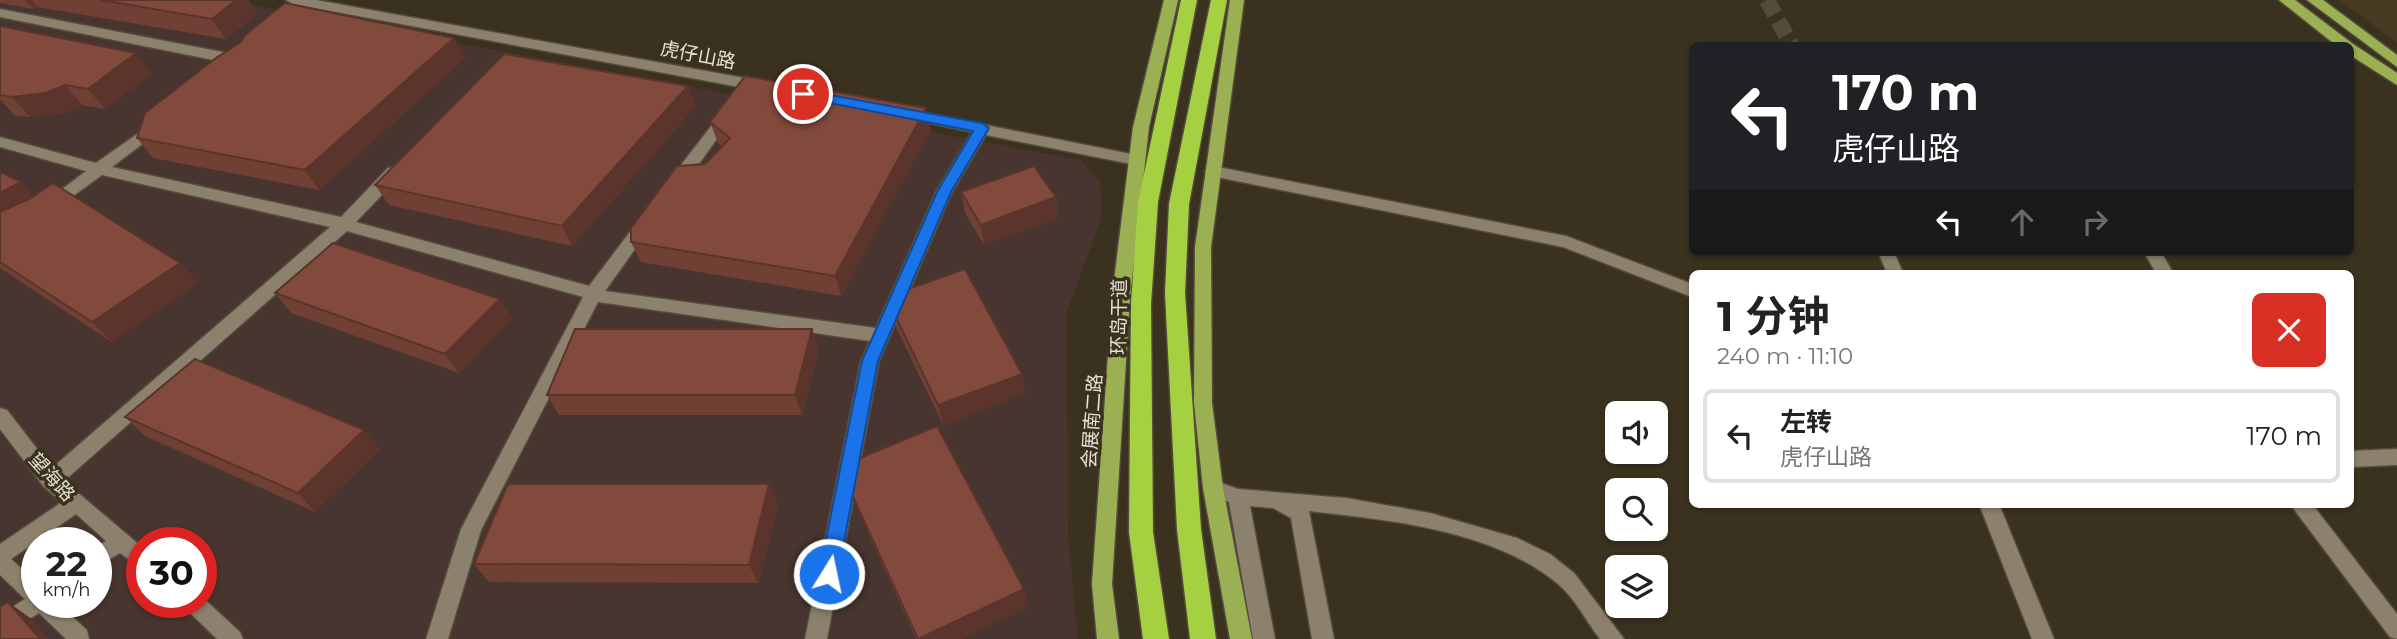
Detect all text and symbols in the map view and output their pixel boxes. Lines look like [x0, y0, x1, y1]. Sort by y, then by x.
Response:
street label: 虎仔山路 [658, 36, 738, 74]
text: 170 m [1832, 63, 1979, 122]
pin [773, 64, 833, 124]
icon: left [1717, 70, 1808, 161]
icon: arrive [784, 75, 822, 113]
text: 虎仔山路 [1832, 129, 1960, 168]
icon: left [1930, 203, 1968, 241]
icon: ahead [2003, 203, 2041, 241]
icon: right [2076, 203, 2114, 241]
street label: 环岛干道 [1107, 279, 1131, 355]
text: 1 分钟 [1717, 290, 1829, 342]
button: close [2252, 293, 2326, 367]
text: 240 m · 11:10 [1717, 342, 1853, 370]
street label: 会展南二路 [1077, 373, 1107, 469]
map controls [1605, 401, 1668, 618]
button: sound [1605, 401, 1668, 464]
text: 左转 [1780, 406, 1832, 438]
icon: left [1721, 417, 1759, 455]
text: 170 m [2246, 420, 2322, 452]
text: 虎仔山路 [1780, 443, 1872, 471]
street label: 望海路 [24, 448, 80, 506]
button: search [1605, 478, 1668, 541]
speed limit sign: 30 [126, 527, 217, 618]
position arrow [792, 537, 866, 611]
text: 22 [46, 542, 87, 585]
button: layers [1605, 555, 1668, 618]
text: km/h [42, 579, 91, 601]

